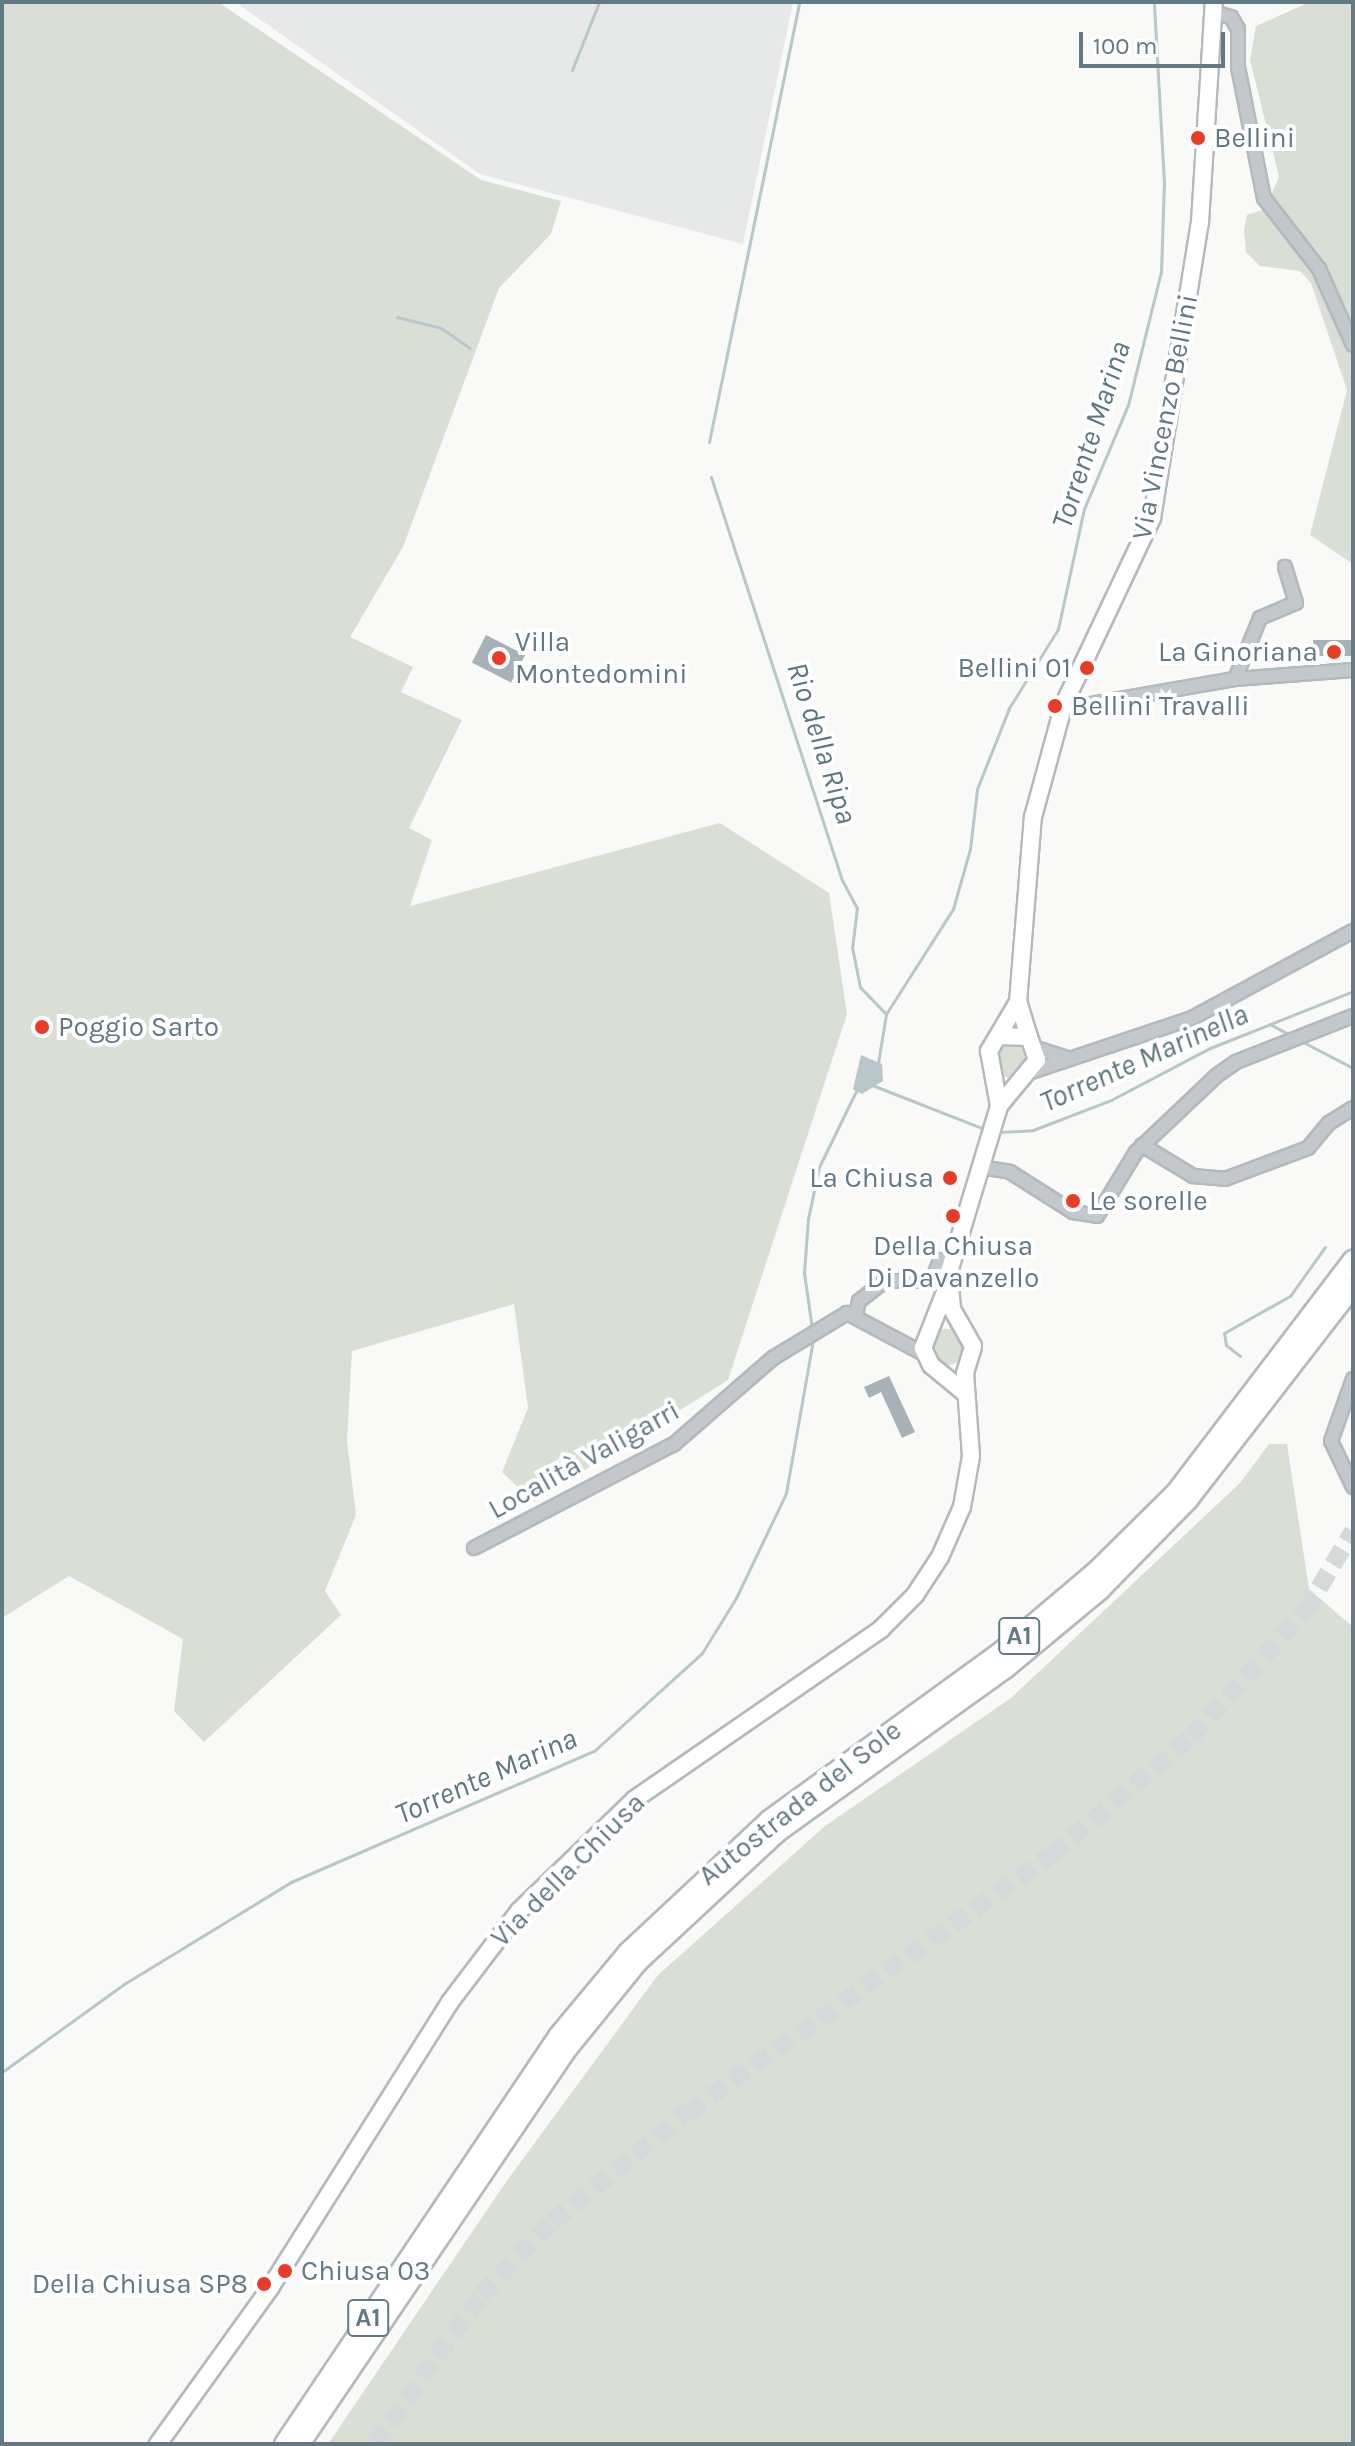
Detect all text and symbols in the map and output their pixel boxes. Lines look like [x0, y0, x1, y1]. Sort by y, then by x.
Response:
scale bar [1083, 16, 1229, 66]
text: 100 m [1093, 32, 1158, 60]
place label: Bellini [1214, 121, 1295, 155]
marker: Bellini [1189, 129, 1207, 147]
street label: Via Vincenzo Bellini [1125, 292, 1205, 542]
water label: Torrente Marina [1044, 337, 1138, 533]
place label: Villa Montedomini [515, 625, 687, 691]
place label: La Ginoriana [1158, 635, 1318, 669]
marker: La Ginoriana [1325, 643, 1343, 661]
marker: Villa Montedomini [490, 649, 508, 667]
place label: Bellini 01 [957, 651, 1071, 685]
water label: Rio della Ripa [779, 657, 865, 829]
marker: Bellini 01 [1078, 659, 1096, 677]
place label: Bellini Travalli [1071, 689, 1250, 723]
marker: Bellini Travalli [1046, 697, 1064, 715]
water label: Torrente Marinella [1034, 996, 1254, 1120]
place label: Poggio Sarto [58, 1010, 219, 1044]
marker: Poggio Sarto [33, 1018, 51, 1036]
place label: La Chiusa [809, 1161, 934, 1195]
marker: La Chiusa [941, 1169, 959, 1187]
place label: Le sorelle [1089, 1184, 1208, 1218]
marker: Le sorelle [1064, 1192, 1082, 1210]
marker: Della Chiusa Di Davanzello [944, 1207, 962, 1225]
place label: Della Chiusa Di Davanzello [867, 1229, 1039, 1295]
street label: Località Valigarri [483, 1394, 685, 1526]
road number: A1 [997, 1614, 1041, 1658]
street label: Autostrada del Sole [692, 1713, 908, 1893]
water label: Torrente Marina [390, 1720, 582, 1832]
street label: Via della Chiusa [484, 1786, 652, 1954]
place label: Chiusa 03 [301, 2254, 430, 2288]
marker: Chiusa 03 [276, 2262, 294, 2280]
place label: Della Chiusa SP8 [32, 2267, 248, 2301]
marker: Della Chiusa SP8 [255, 2275, 273, 2293]
road number: A1 [346, 2296, 390, 2340]

